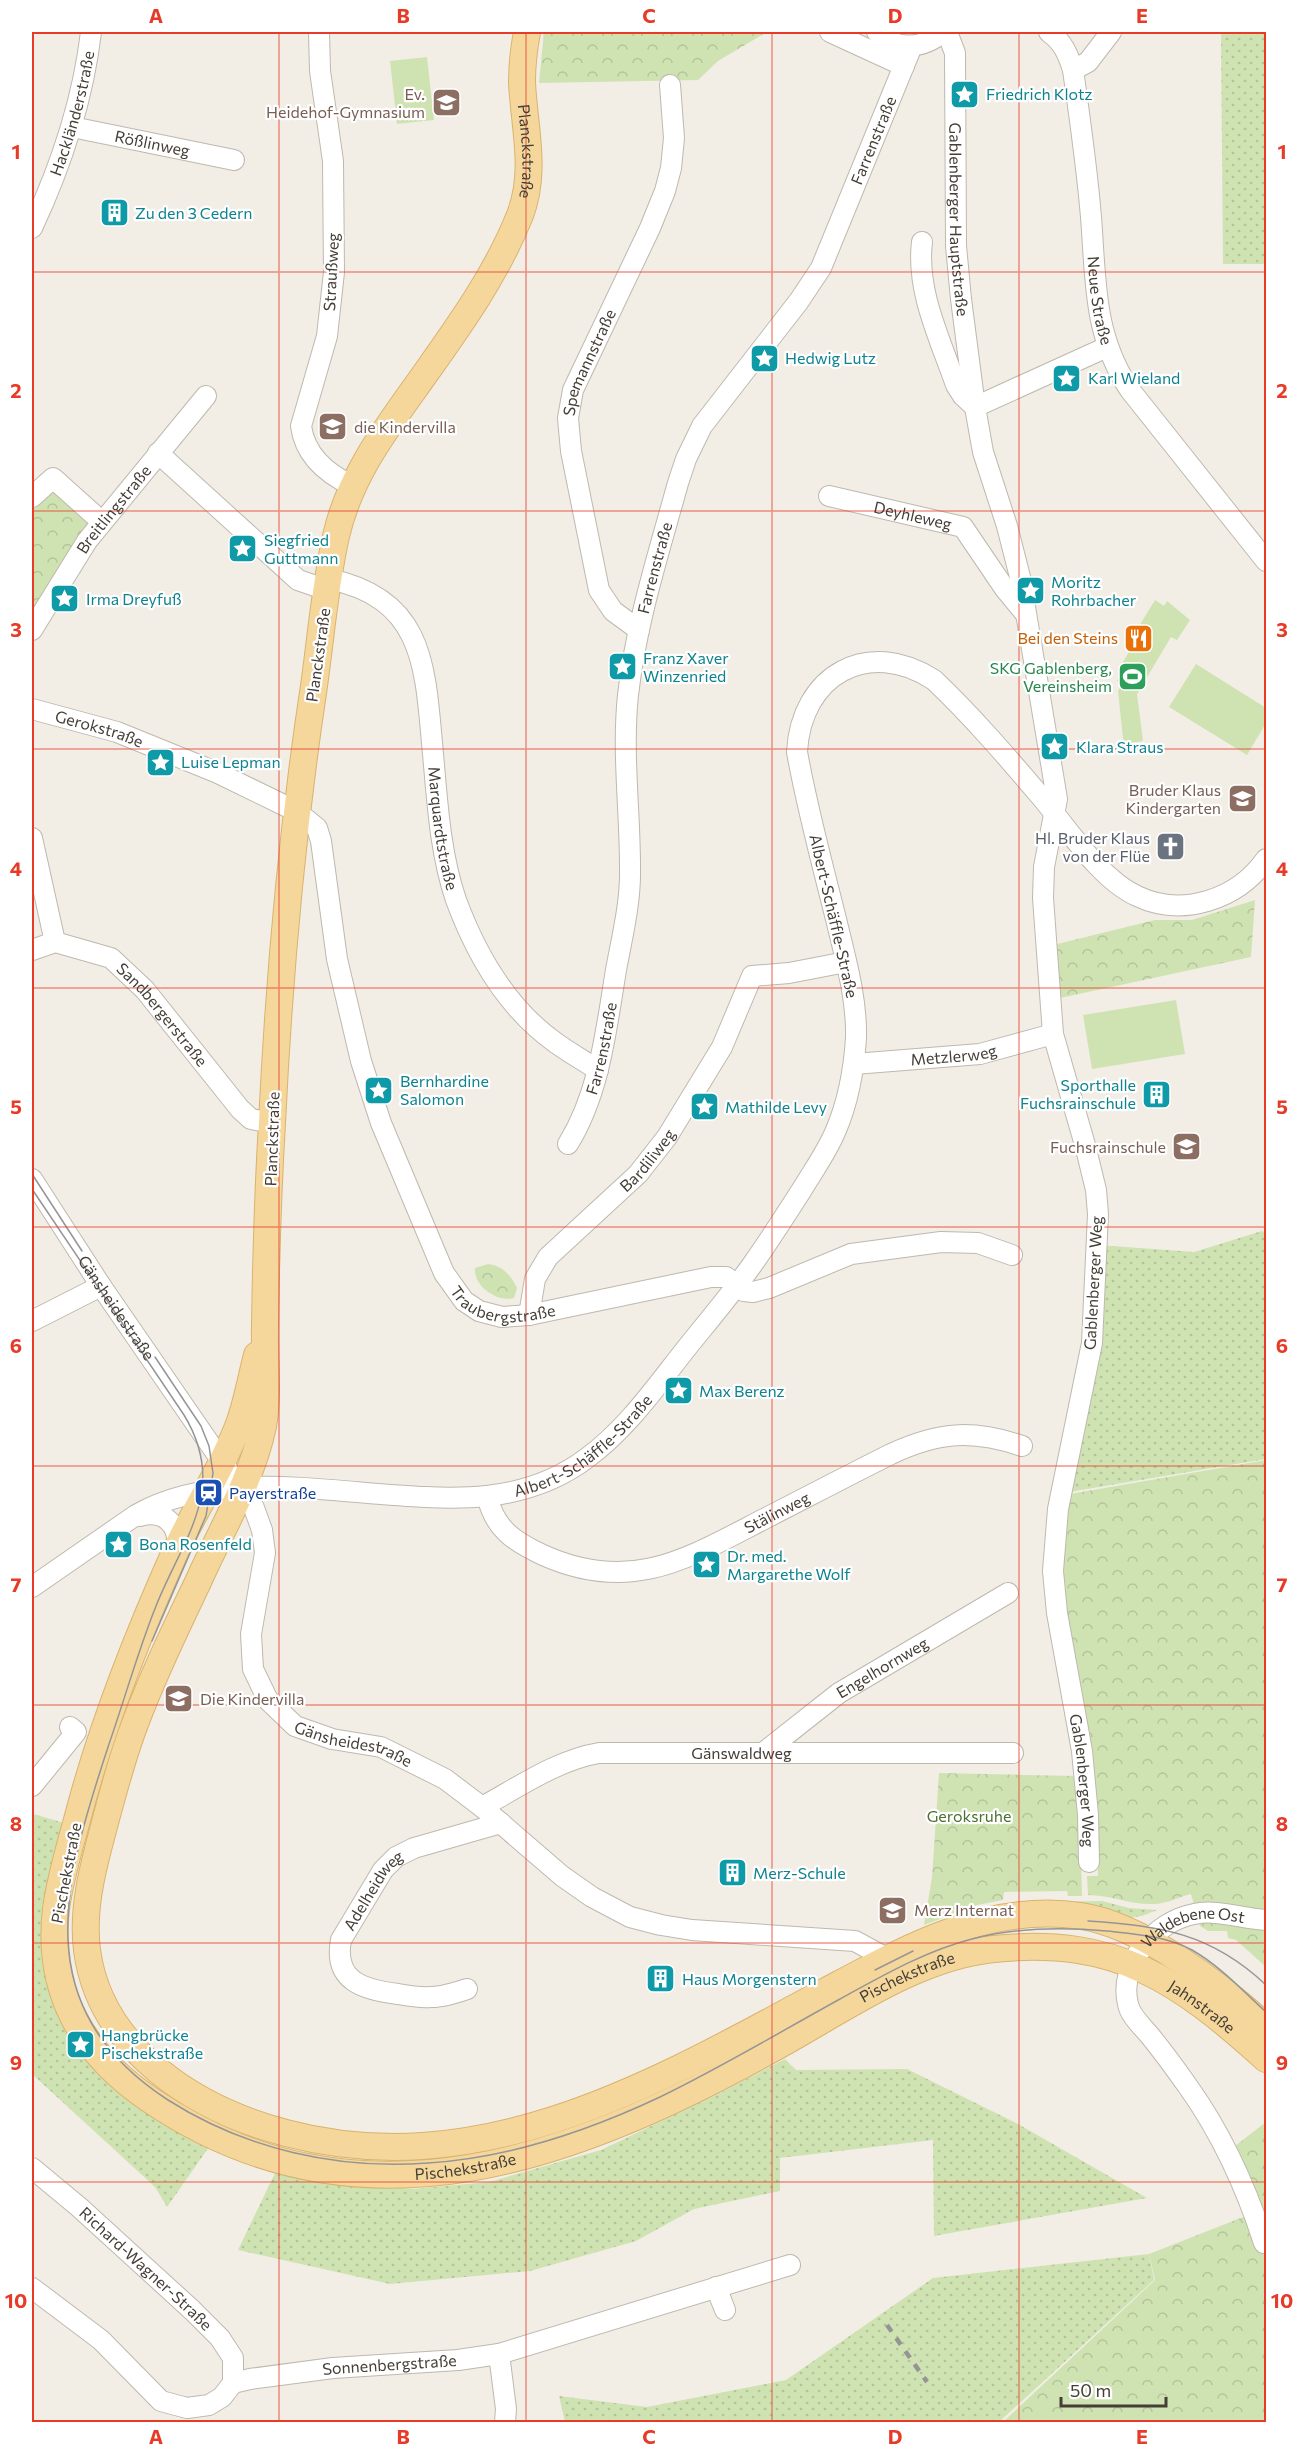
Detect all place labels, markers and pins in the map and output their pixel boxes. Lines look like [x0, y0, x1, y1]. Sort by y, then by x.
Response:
place icon: Friedrich Klotz [949, 78, 981, 110]
place label: Ev. Heidehof-Gymnasium [266, 84, 425, 121]
place label: Friedrich Klotz [986, 84, 1093, 103]
school or university icon: Ev. Heidehof-Gymnasium [430, 87, 462, 119]
building icon: Zu den 3 Cedern [98, 197, 130, 229]
place label: Zu den 3 Cedern [135, 203, 253, 222]
place icon: Hedwig Lutz [748, 342, 780, 374]
place label: Hedwig Lutz [785, 348, 876, 367]
place icon: Karl Wieland [1051, 362, 1083, 394]
place label: Karl Wieland [1088, 368, 1180, 387]
school or university icon: die Kindervilla [317, 411, 349, 443]
place label: die Kindervilla [354, 417, 456, 436]
place label: Siegfried Guttmann [264, 530, 338, 567]
place icon: Siegfried Guttmann [227, 533, 259, 565]
place label: Moritz Rohrbacher [1051, 572, 1137, 609]
place icon: Moritz Rohrbacher [1014, 575, 1046, 607]
place icon: Irma Dreyfuß [49, 583, 81, 615]
place label: Irma Dreyfuß [86, 589, 182, 608]
restaurant icon: Bei den Steins [1123, 622, 1155, 654]
place label: Bei den Steins [1017, 628, 1118, 647]
place label: Franz Xaver Winzenried [643, 648, 729, 685]
place icon: Franz Xaver Winzenried [606, 651, 638, 683]
place label: SKG Gablenberg, Vereinsheim [990, 658, 1112, 695]
sports icon: SKG Gablenberg, Vereinsheim [1117, 661, 1149, 693]
place icon: Klara Straus [1039, 731, 1071, 763]
place label: Klara Straus [1076, 737, 1163, 756]
place icon: Luise Lepman [144, 746, 176, 778]
place label: Luise Lepman [181, 752, 281, 771]
place label: Bruder Klaus Kindergarten [1126, 780, 1221, 817]
school or university icon: Bruder Klaus Kindergarten [1226, 783, 1258, 815]
place label: Hl. Bruder Klaus von der Flüe [1035, 828, 1150, 865]
church icon: Hl. Bruder Klaus von der Flüe [1155, 831, 1187, 863]
place label: Bernhardine Salomon [400, 1071, 489, 1108]
place icon: Bernhardine Salomon [363, 1074, 395, 1106]
place label: Sporthalle Fuchsrainschule [1020, 1075, 1136, 1112]
building icon: Sporthalle Fuchsrainschule [1141, 1078, 1173, 1110]
place icon: Mathilde Levy [688, 1091, 720, 1123]
place label: Mathilde Levy [725, 1097, 827, 1116]
school or university icon: Fuchsrainschule [1171, 1131, 1203, 1163]
place label: Fuchsrainschule [1050, 1137, 1166, 1156]
place icon: Max Berenz [662, 1375, 694, 1407]
place label: Max Berenz [699, 1381, 785, 1400]
station icon: Payerstraße [192, 1477, 224, 1509]
place label: Payerstraße [229, 1483, 316, 1502]
place icon: Bona Rosenfeld [102, 1528, 134, 1560]
place label: Bona Rosenfeld [139, 1534, 252, 1553]
place label: Dr. med. Margarethe Wolf [727, 1546, 851, 1583]
place icon: Dr. med. Margarethe Wolf [690, 1549, 722, 1581]
school or university icon: Die Kindervilla [163, 1683, 195, 1715]
place label: Die Kindervilla [200, 1689, 304, 1708]
building icon: Merz-Schule [716, 1857, 748, 1889]
place label: Merz-Schule [753, 1863, 846, 1882]
school or university icon: Merz Internat [877, 1894, 909, 1926]
place label: Merz Internat [914, 1900, 1015, 1919]
building icon: Haus Morgenstern [645, 1963, 677, 1995]
place label: Haus Morgenstern [682, 1969, 817, 1988]
place label: Hangbrücke Pischekstraße [101, 2025, 203, 2062]
place icon: Hangbrücke Pischekstraße [64, 2028, 96, 2060]

